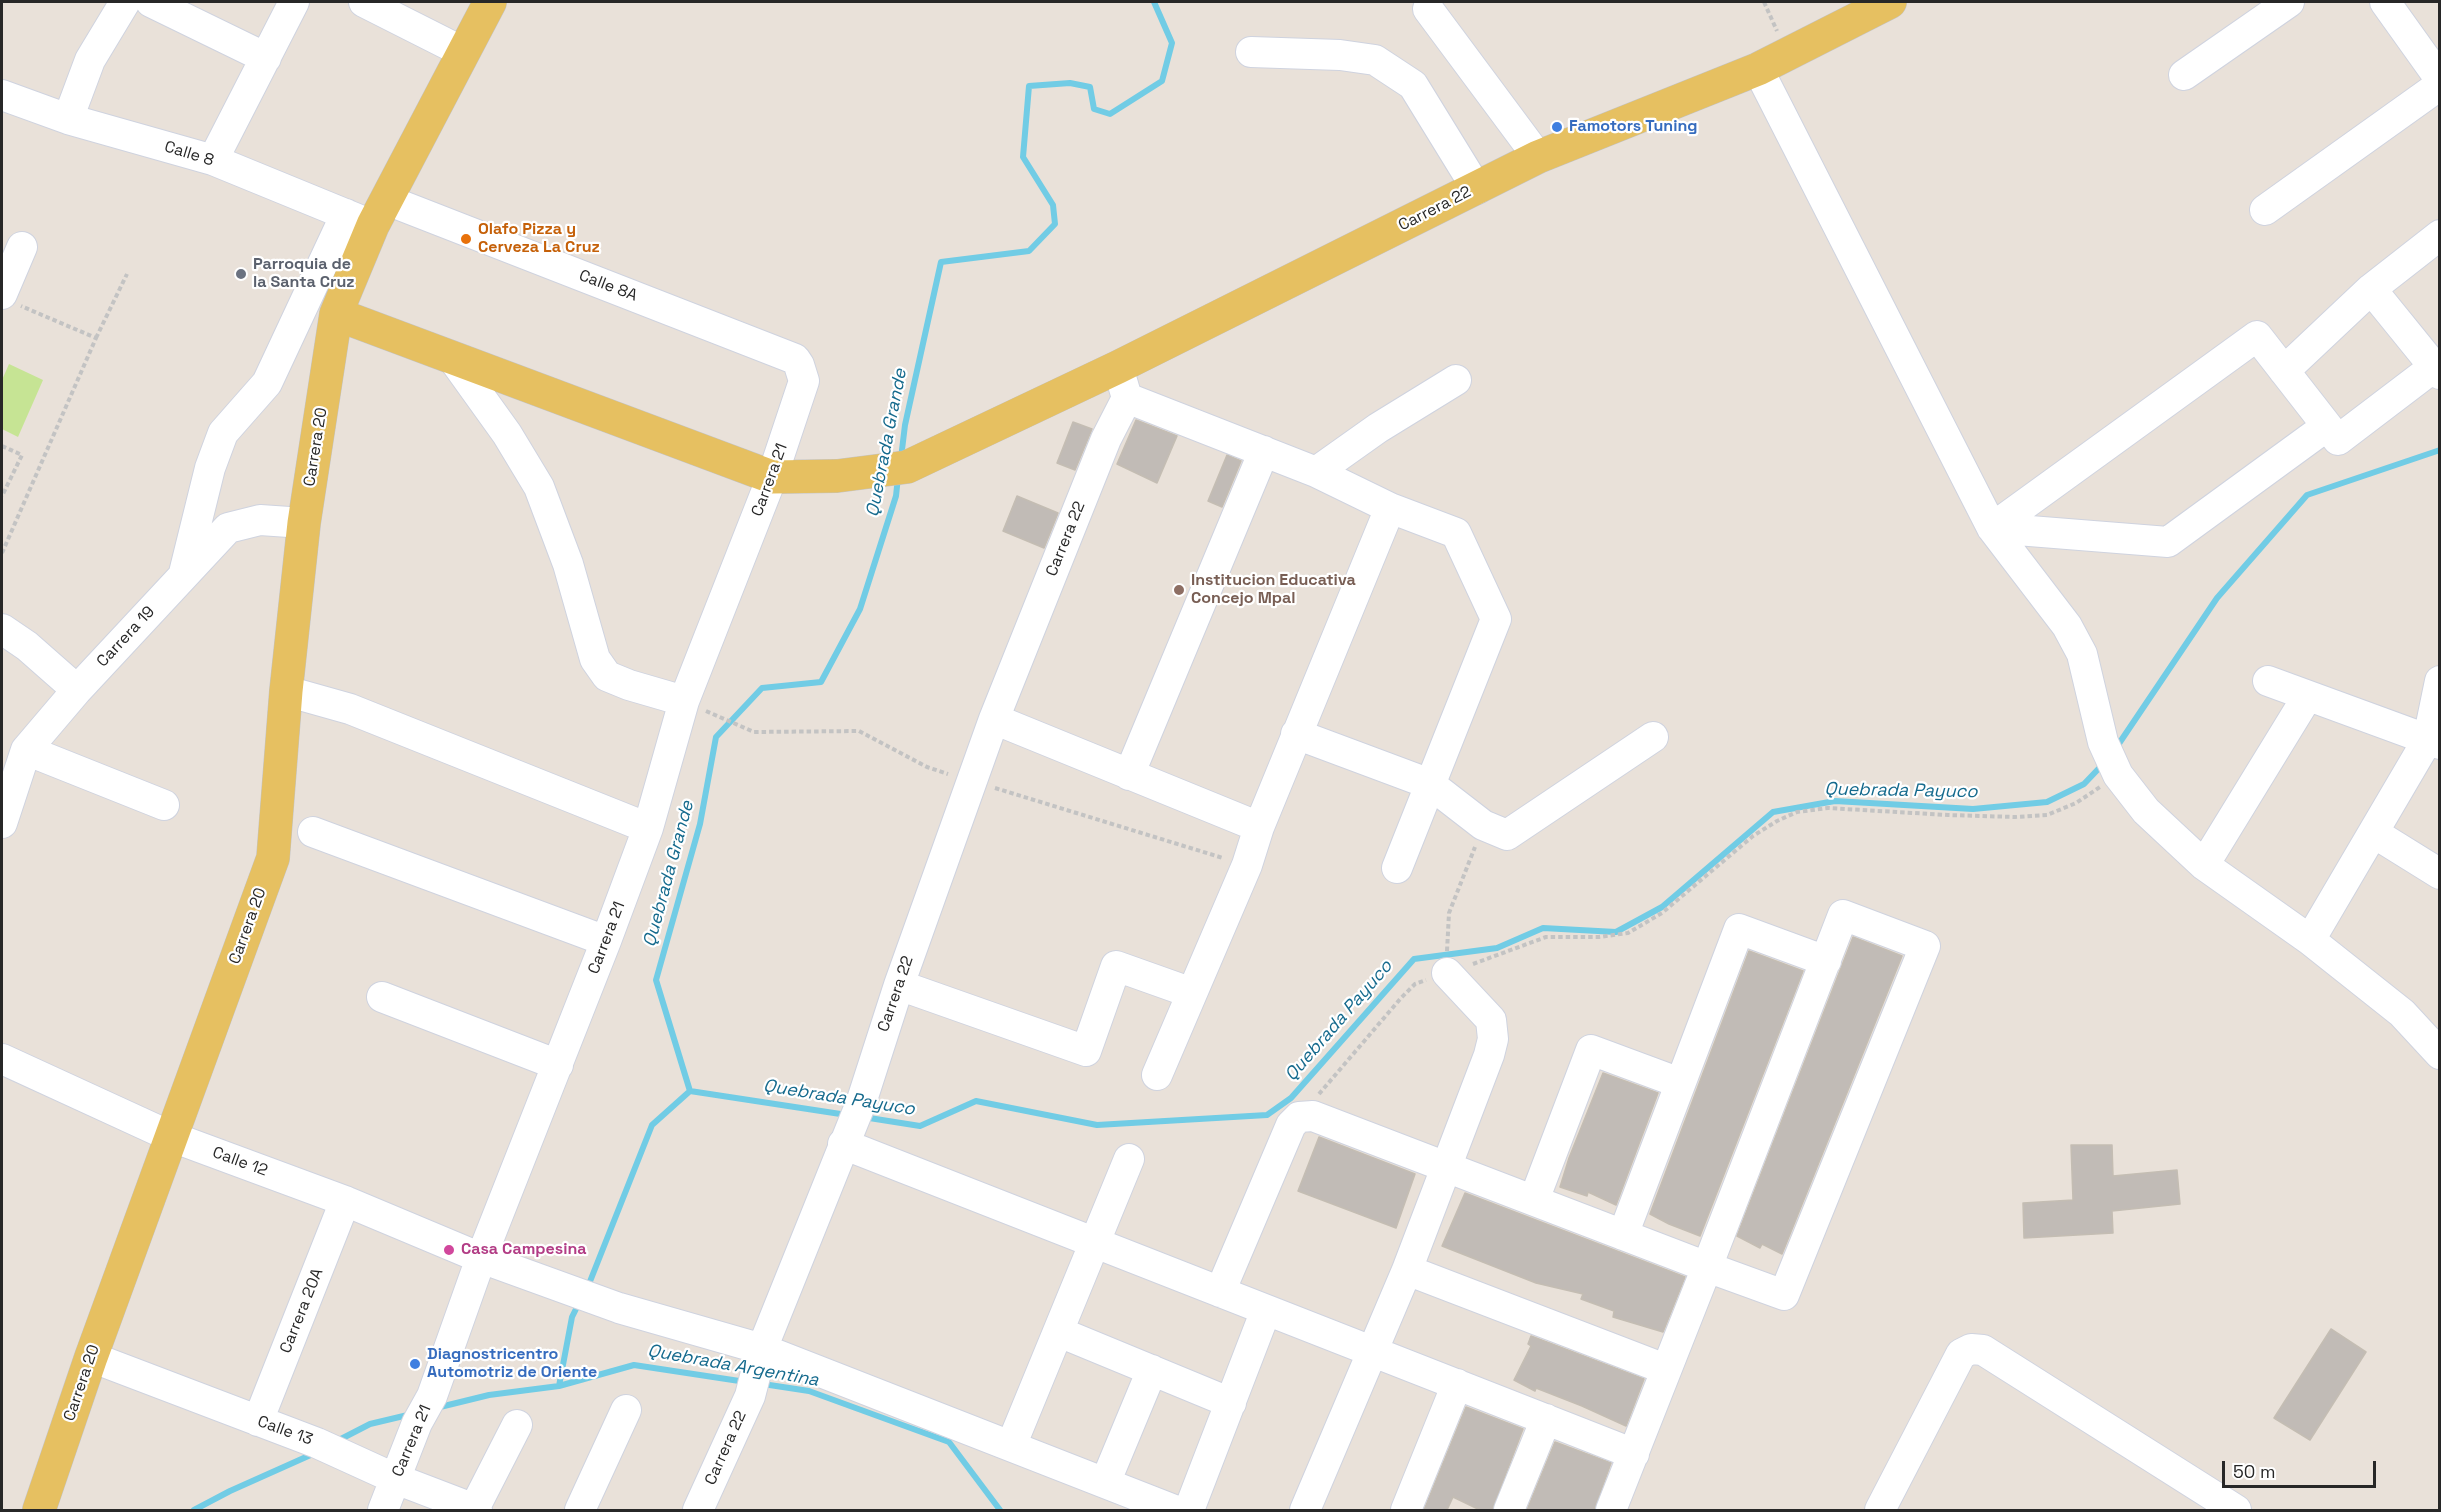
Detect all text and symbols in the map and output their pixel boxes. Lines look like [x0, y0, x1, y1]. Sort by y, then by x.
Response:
place label: Famotors Tuning [1569, 117, 1698, 137]
marker: Famotors Tuning [1550, 120, 1564, 134]
street label: Calle 8 [162, 137, 216, 171]
street label: Carrera 22 [1395, 182, 1475, 236]
place label: Olafo Pizza y Cerveza La Cruz [478, 220, 600, 258]
marker: Olafo Pizza y Cerveza La Cruz [459, 232, 473, 246]
place label: Parroquia de la Santa Cruz [253, 255, 355, 293]
street label: Calle 8A [576, 266, 640, 306]
marker: Parroquia de la Santa Cruz [234, 267, 248, 281]
water label: Quebrada Grande [862, 367, 912, 519]
street label: Carrera 20 [300, 406, 332, 488]
street label: Carrera 21 [748, 441, 792, 519]
street label: Carrera 22 [1042, 499, 1090, 579]
place label: Institucion Educativa Concejo Mpal [1191, 571, 1356, 609]
marker: Institucion Educativa Concejo Mpal [1172, 583, 1186, 597]
street label: Carrera 19 [93, 603, 159, 671]
water label: Quebrada Payuco [1824, 779, 1978, 803]
water label: Quebrada Grande [639, 799, 699, 949]
street label: Carrera 20 [225, 885, 271, 967]
street label: Carrera 21 [584, 899, 630, 977]
street label: Carrera 22 [874, 953, 918, 1035]
water label: Quebrada Payuco [1281, 956, 1397, 1086]
water label: Quebrada Payuco [762, 1075, 916, 1121]
street label: Calle 12 [210, 1143, 270, 1181]
place label: Casa Campesina [461, 1240, 587, 1260]
marker: Casa Campesina [442, 1243, 456, 1257]
street label: Carrera 20A [276, 1266, 328, 1356]
water label: Quebrada Argentina [646, 1340, 820, 1392]
street label: Carrera 20 [60, 1342, 104, 1424]
place label: Diagnostricentro Automotriz de Oriente [427, 1345, 597, 1383]
marker: Diagnostricentro Automotriz de Oriente [408, 1357, 422, 1371]
street label: Carrera 21 [388, 1402, 436, 1480]
street label: Carrera 22 [701, 1408, 751, 1488]
street label: Calle 13 [255, 1412, 315, 1450]
scale bar [2225, 1449, 2380, 1487]
text: 50 m [2233, 1460, 2275, 1483]

